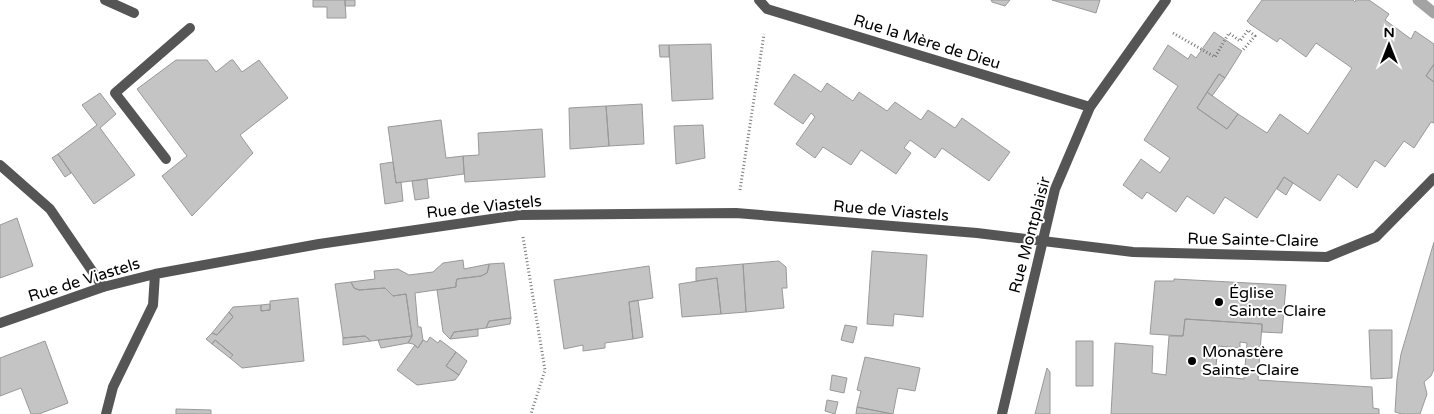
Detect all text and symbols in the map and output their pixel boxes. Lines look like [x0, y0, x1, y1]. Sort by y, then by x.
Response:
street label: Rue la Mère de Dieu [851, 10, 1003, 74]
north arrow [1364, 20, 1414, 70]
text: N [1383, 24, 1395, 41]
street label: Rue Montplaisir [1005, 174, 1055, 295]
street label: Rue de Viastels [425, 191, 543, 223]
street label: Rue de Viastels [832, 196, 950, 226]
street label: Rue Sainte-Claire [1187, 229, 1319, 251]
street label: Rue de Viastels [26, 253, 142, 307]
place label: Église Sainte-Claire [1229, 283, 1326, 321]
marker: Église Sainte-Claire [1213, 296, 1225, 308]
place label: Monastère Sainte-Claire [1202, 342, 1299, 380]
marker: Monastère Sainte-Claire [1186, 355, 1198, 367]

